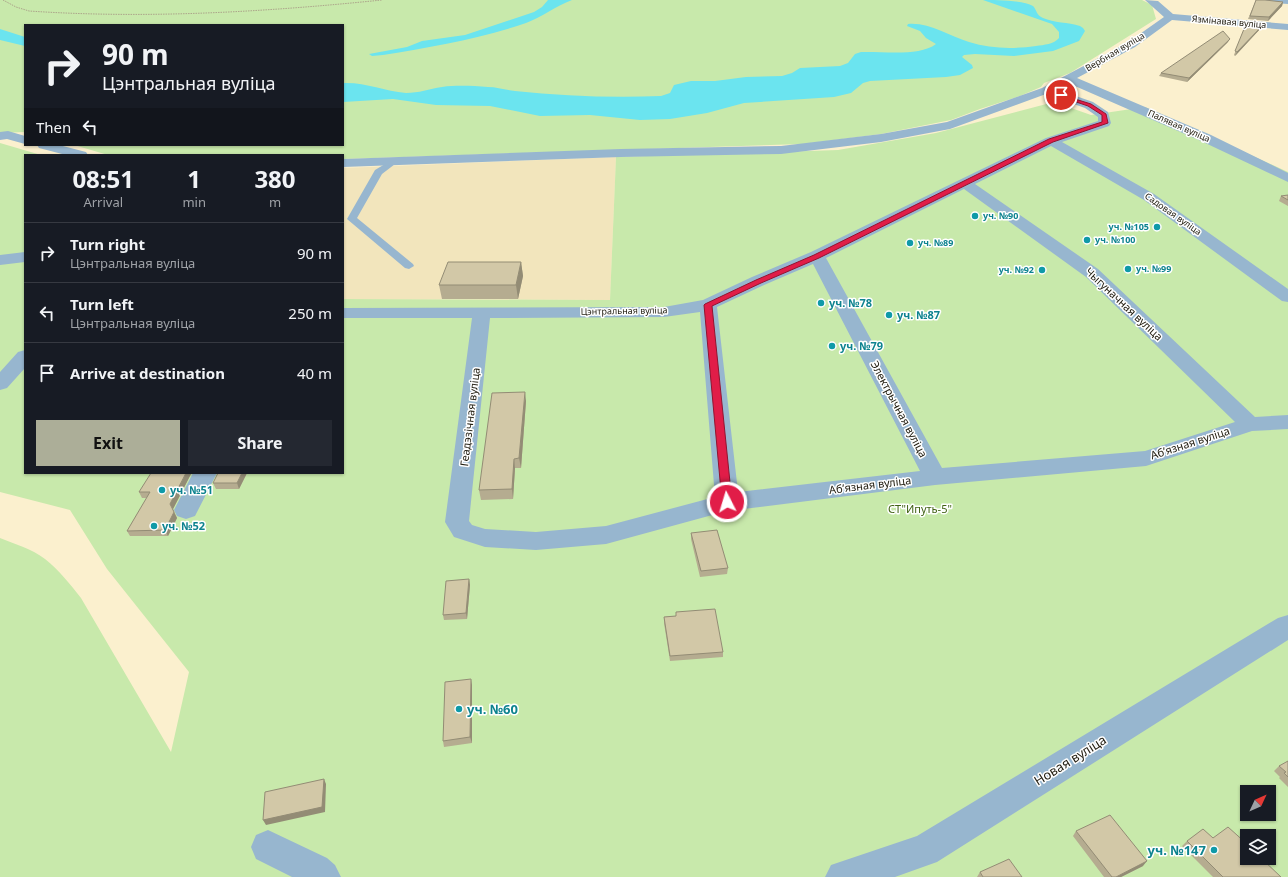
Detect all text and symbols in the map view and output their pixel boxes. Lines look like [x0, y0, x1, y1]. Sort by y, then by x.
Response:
street label: Язмінавая вуліца [1191, 12, 1267, 31]
street label: Вербная вуліца [1083, 29, 1147, 74]
text: 90 m [102, 35, 169, 73]
icon: right [36, 40, 88, 92]
text: Цэнтральная вуліца [102, 71, 276, 95]
pin [1044, 78, 1078, 112]
icon: arrive [1050, 84, 1072, 106]
street label: Палявая вуліца [1146, 106, 1212, 145]
icon: left [79, 116, 101, 138]
text: Then [36, 117, 71, 137]
text: 08:51 [72, 162, 134, 195]
text: 1 [187, 162, 201, 195]
text: 380 [254, 162, 296, 195]
street label: Садовая вуліца [1142, 189, 1204, 238]
text: Arrival [83, 193, 123, 211]
text: min [182, 193, 206, 211]
text: m [269, 193, 281, 211]
place label: уч. №90 [982, 209, 1018, 222]
marker: уч. №90 [970, 211, 980, 221]
place label: уч. №105 [1108, 220, 1149, 233]
marker: уч. №105 [1152, 222, 1162, 232]
place label: уч. №100 [1094, 233, 1135, 246]
text: Turn right [70, 234, 145, 254]
marker: уч. №100 [1082, 235, 1092, 245]
place label: уч. №89 [917, 236, 953, 249]
marker: уч. №89 [905, 238, 915, 248]
icon: right [36, 242, 58, 264]
text: 90 m [297, 243, 332, 263]
text: Цэнтральная вуліца [70, 254, 195, 272]
place label: уч. №99 [1135, 262, 1171, 275]
place label: уч. №92 [998, 263, 1034, 276]
street label: Чыгуначная вуліца [1082, 264, 1166, 344]
marker: уч. №99 [1123, 264, 1133, 274]
marker: уч. №92 [1037, 265, 1047, 275]
text: Turn left [70, 294, 134, 314]
place label: уч. №78 [828, 295, 872, 310]
marker: уч. №78 [816, 298, 826, 308]
icon: left [36, 302, 58, 324]
text: 250 m [288, 303, 332, 323]
street label: Цэнтральная вуліца [580, 303, 667, 318]
place label: уч. №87 [896, 307, 940, 322]
marker: уч. №87 [884, 310, 894, 320]
text: Цэнтральная вуліца [70, 314, 195, 332]
place label: уч. №79 [839, 338, 883, 353]
marker: уч. №79 [827, 341, 837, 351]
street label: Электрычная вуліца [868, 358, 931, 460]
icon: arrive [36, 362, 58, 384]
text: Arrive at destination [70, 363, 225, 383]
text: 40 m [297, 363, 332, 383]
street label: Геадэзічная вуліца [456, 367, 483, 467]
button: Exit [36, 420, 180, 466]
button: Share [188, 420, 332, 466]
street label: Абʼязная вуліца [1148, 423, 1231, 462]
street label: Абʼязная вуліца [828, 472, 912, 497]
position arrow [706, 481, 748, 523]
place label: уч. №51 [169, 482, 213, 497]
marker: уч. №51 [157, 485, 167, 495]
park label: СТ"Ипуть-5" [888, 501, 952, 516]
place label: уч. №52 [161, 518, 205, 533]
marker: уч. №52 [149, 521, 159, 531]
place label: уч. №60 [466, 700, 518, 718]
marker: уч. №60 [454, 704, 464, 714]
street label: Новая вуліца [1030, 731, 1110, 789]
north arrow [1240, 785, 1276, 821]
map controls [1240, 785, 1276, 865]
button: layers [1240, 829, 1276, 865]
place label: уч. №147 [1147, 841, 1206, 859]
marker: уч. №147 [1209, 845, 1219, 855]

